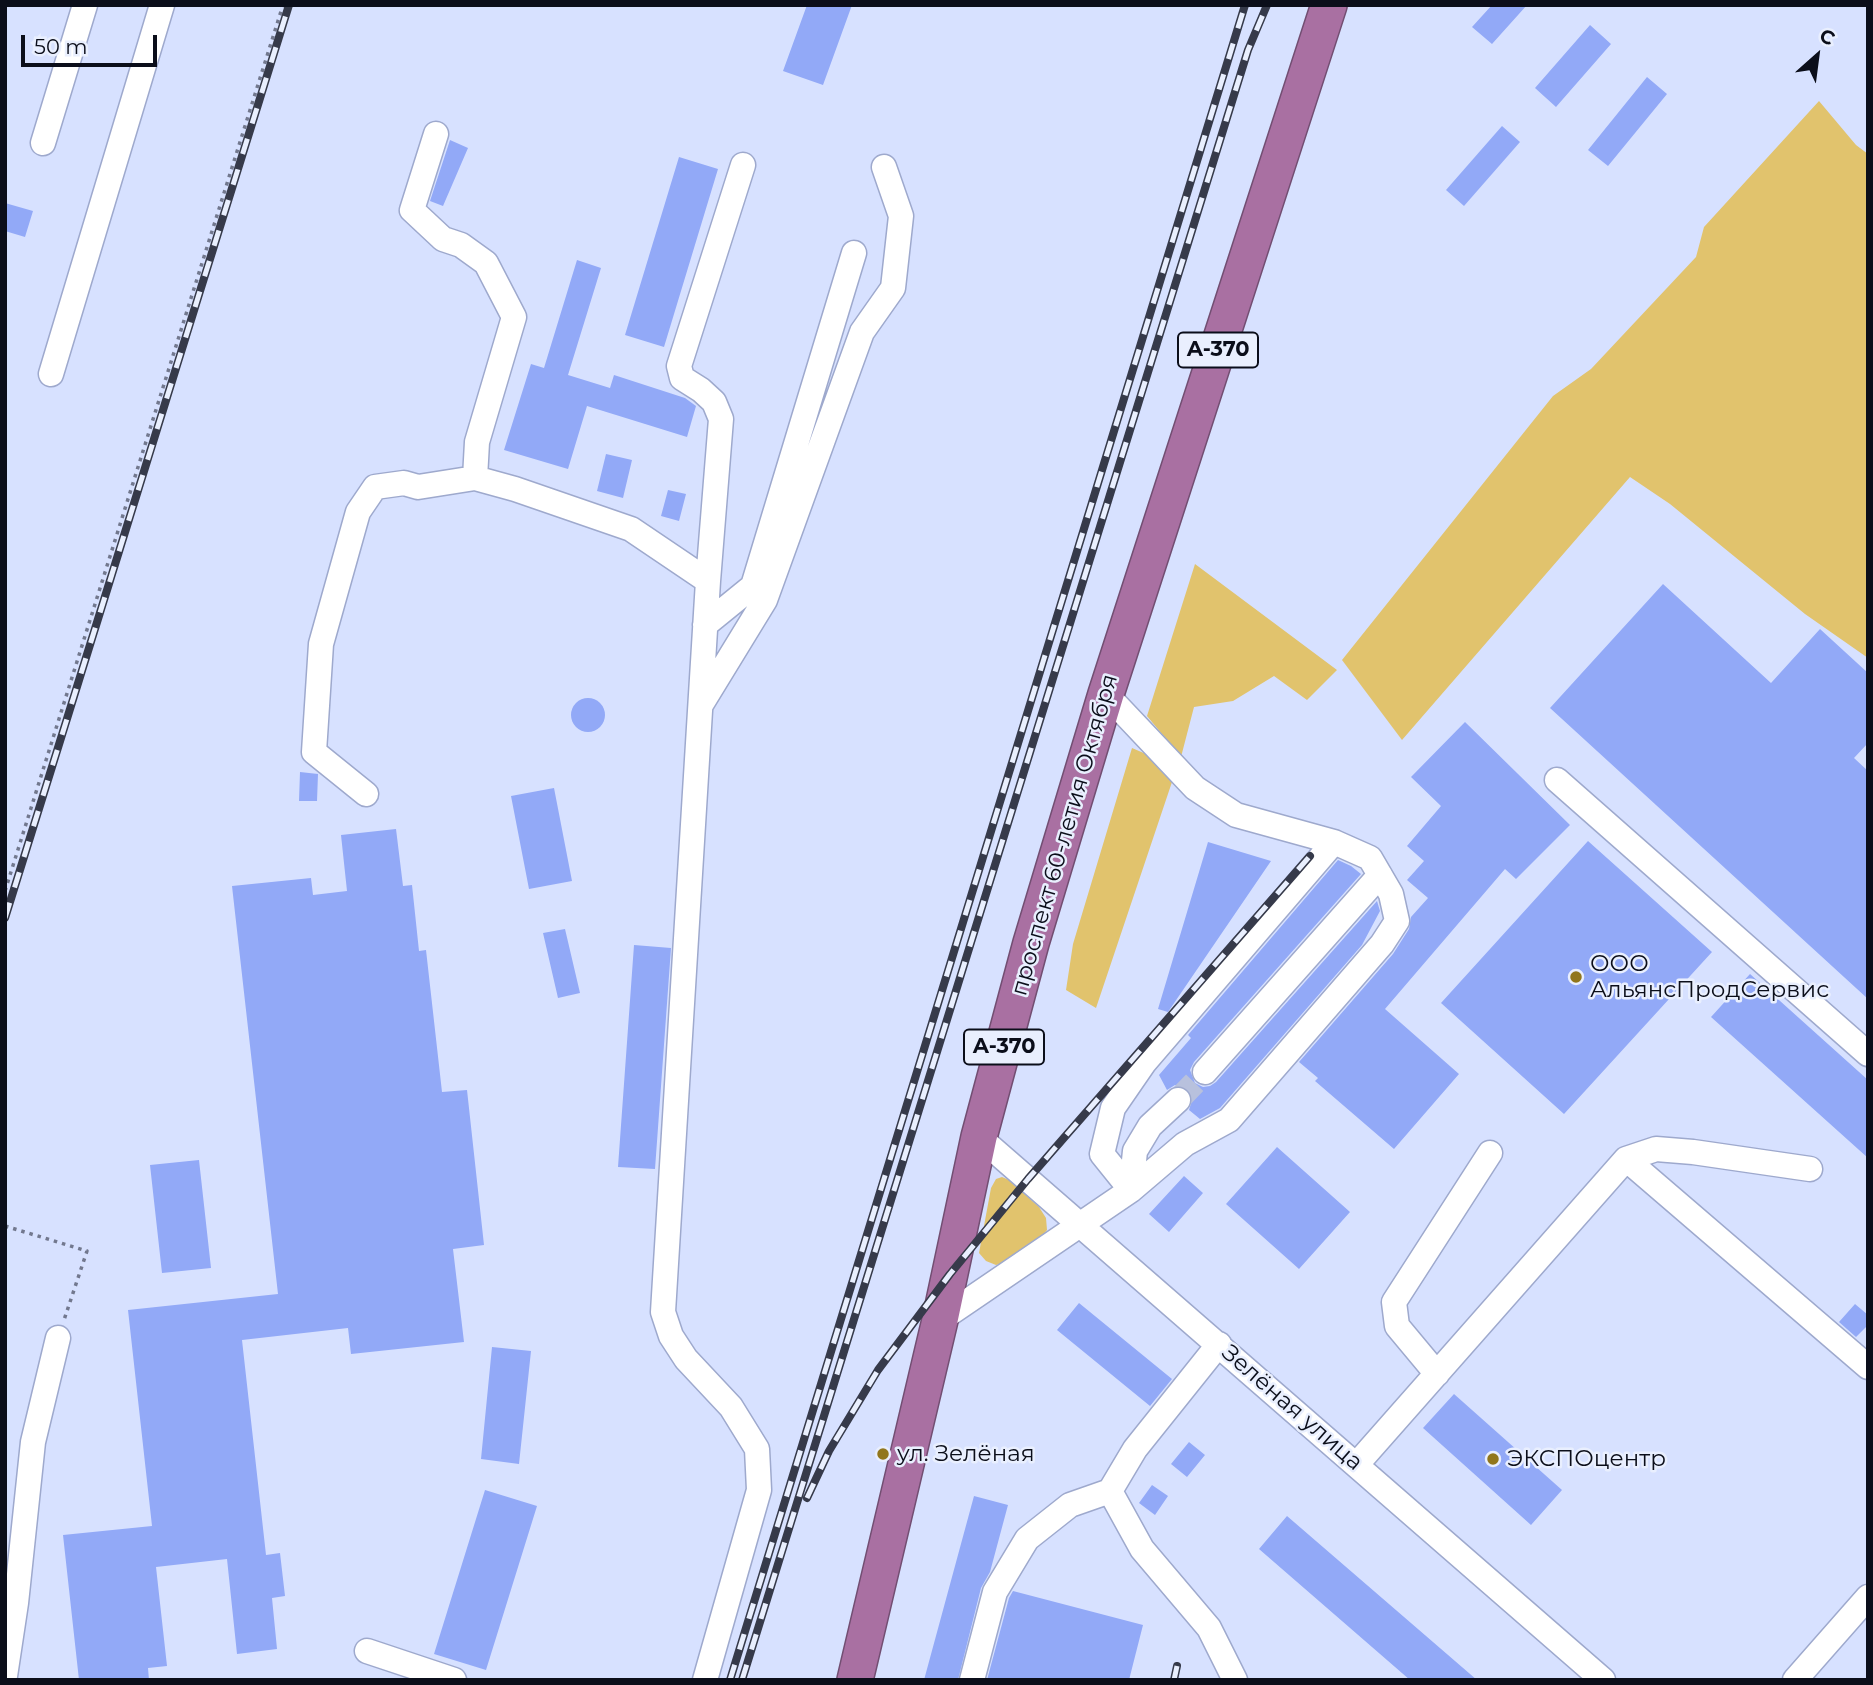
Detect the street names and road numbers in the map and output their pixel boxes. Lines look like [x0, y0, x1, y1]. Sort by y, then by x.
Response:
road number: А-370 [1178, 332, 1258, 368]
street label: проспект 60-летия Октября [1006, 671, 1124, 999]
road number: А-370 [964, 1030, 1044, 1064]
street label: Зелёная улица [1216, 1339, 1368, 1477]

